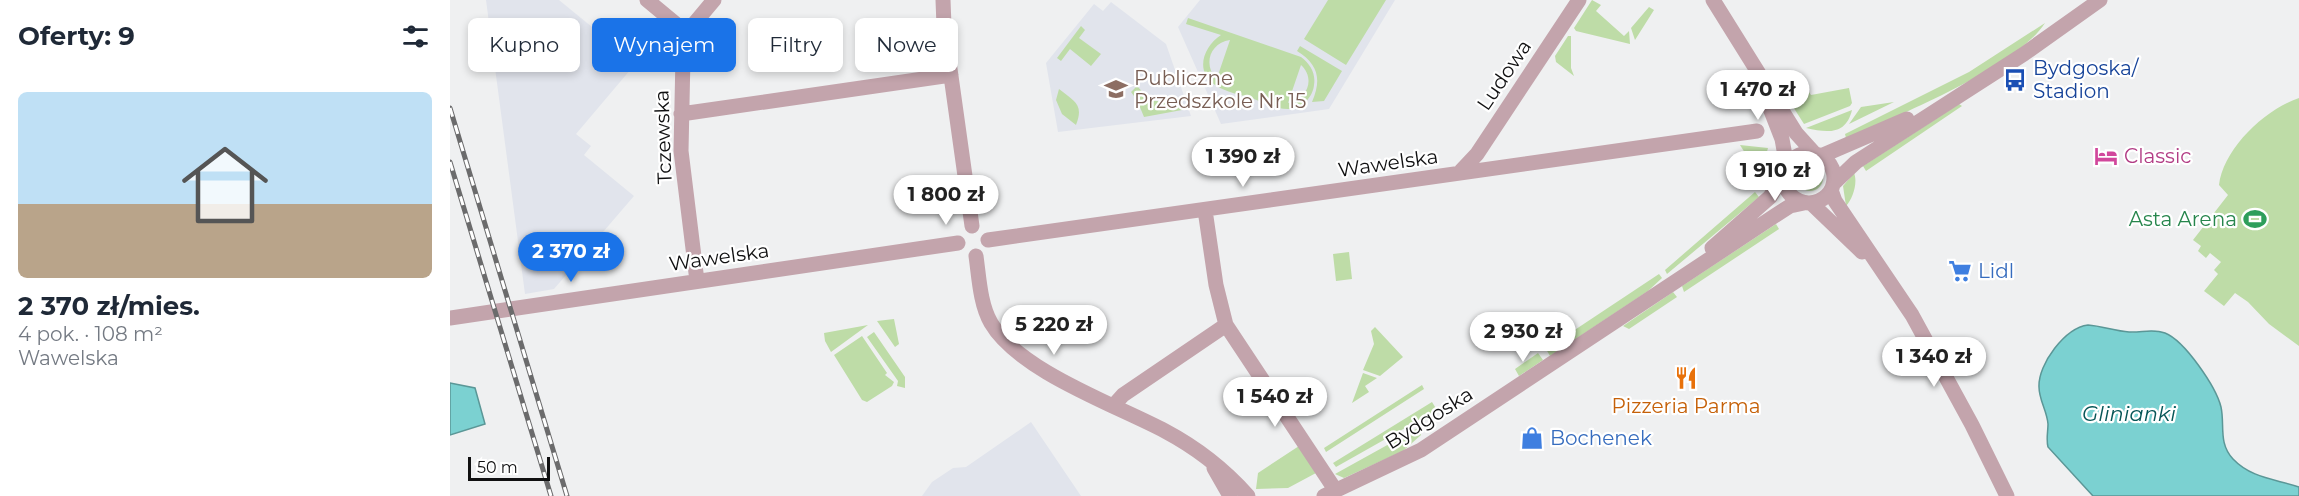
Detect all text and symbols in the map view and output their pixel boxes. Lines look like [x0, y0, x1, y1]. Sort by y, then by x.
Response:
chip: Kupno [468, 18, 580, 72]
chip: Wynajem [592, 18, 736, 72]
chip: Filtry [748, 18, 843, 72]
chip: Nowe [855, 18, 958, 72]
text: Oferty: 9 [18, 20, 135, 52]
icon: filters [399, 20, 432, 53]
street label: Ludowa [1472, 35, 1536, 115]
place label: Bydgoska/ Stadion [2033, 56, 2140, 103]
place label: Publiczne Przedszkole Nr 15 [1134, 66, 1306, 113]
bus stop icon: Bydgoska/ Stadion [2002, 67, 2028, 93]
pin: 1 470 zł [1696, 70, 1820, 121]
school or university icon: Publiczne Przedszkole Nr 15 [1103, 76, 1129, 102]
text: 1 470 zł [1720, 77, 1796, 101]
street label: Tczewska [649, 90, 677, 184]
icon: home [171, 131, 279, 239]
pin: 1 390 zł [1181, 137, 1305, 188]
hotel icon: Classic [2093, 143, 2119, 169]
text: 1 390 zł [1206, 144, 1280, 168]
street label: Wawelska [1336, 144, 1440, 182]
place label: Classic [2124, 144, 2192, 168]
pin: 1 910 zł [1713, 151, 1837, 202]
text: 1 910 zł [1740, 158, 1810, 182]
pin: 1 800 zł [884, 175, 1008, 226]
text: 1 800 zł [908, 182, 984, 206]
sports icon: Asta Arena [2242, 206, 2268, 232]
place label: Asta Arena [2129, 207, 2237, 231]
pin: 2 370 zł [509, 232, 633, 283]
street label: Wawelska [667, 238, 771, 276]
text: 2 370 zł [532, 239, 610, 263]
supermarket icon: Lidl [1947, 258, 1973, 284]
place label: Lidl [1978, 259, 2014, 283]
text: 2 370 zł/mies. [18, 290, 200, 322]
pin: 5 220 zł [992, 305, 1116, 356]
text: 5 220 zł [1015, 312, 1093, 336]
pin: 2 930 zł [1461, 312, 1585, 363]
text: 2 930 zł [1484, 319, 1562, 343]
text: 4 pok. · 108 m² [18, 322, 163, 346]
pin: 1 340 zł [1872, 337, 1996, 388]
text: 1 340 zł [1896, 344, 1972, 368]
text: Wawelska [18, 346, 119, 370]
restaurant icon: Pizzeria Parma [1673, 365, 1699, 391]
pin: 1 540 zł [1213, 377, 1337, 428]
street label: Bydgoska [1381, 382, 1477, 454]
text: 1 540 zł [1237, 384, 1313, 408]
place label: Pizzeria Parma [1611, 394, 1761, 418]
water label: Glinianki [2082, 401, 2176, 426]
shop icon: Bochenek [1519, 425, 1545, 451]
place label: Bochenek [1550, 426, 1652, 450]
scale bar [468, 454, 550, 482]
text: 50 m [477, 458, 518, 477]

